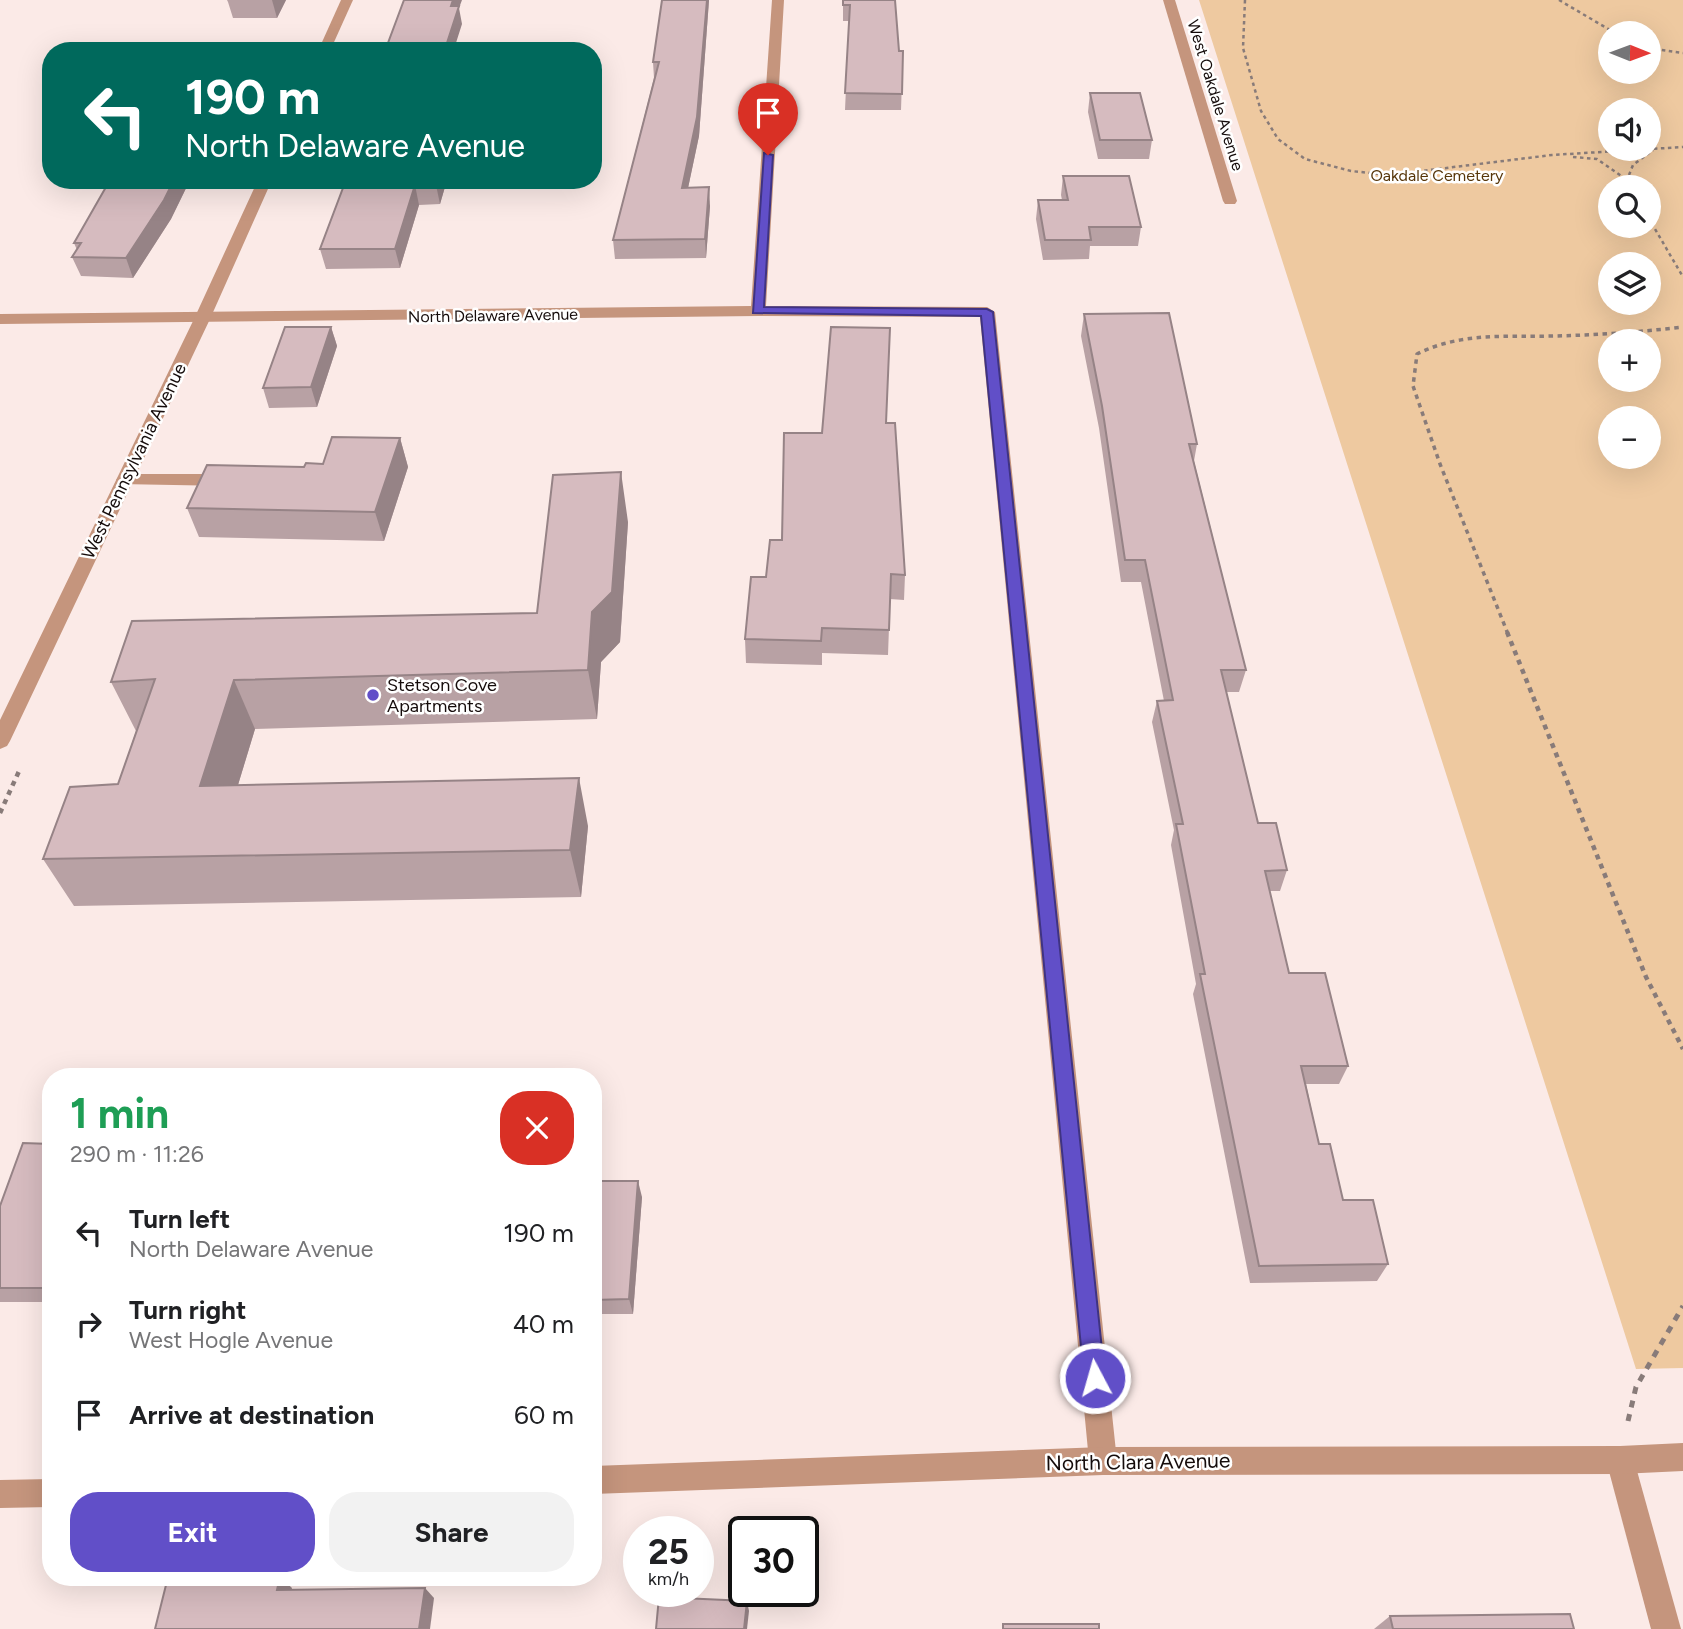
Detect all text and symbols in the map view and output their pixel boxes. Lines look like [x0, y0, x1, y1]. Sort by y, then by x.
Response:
street label: West Oakdale Avenue [1183, 17, 1248, 173]
north arrow [1598, 21, 1661, 84]
map controls [1598, 21, 1661, 469]
text: 190 m [185, 67, 320, 126]
icon: left [70, 70, 161, 161]
pin [738, 83, 798, 155]
icon: arrive [749, 94, 787, 132]
button: sound [1598, 98, 1661, 161]
text: North Delaware Avenue [185, 127, 525, 165]
park label: Oakdale Cemetery [1370, 166, 1504, 185]
button: search [1598, 175, 1661, 238]
button: layers [1598, 252, 1661, 315]
street label: North Delaware Avenue [408, 305, 578, 326]
button: + [1598, 329, 1661, 392]
street label: West Pennsylvania Avenue [77, 359, 191, 562]
button: − [1598, 406, 1661, 469]
place label: Stetson Cove Apartments [387, 674, 497, 717]
marker: Stetson Cove Apartments [365, 687, 381, 703]
text: 1 min [70, 1088, 169, 1139]
button: close [500, 1091, 574, 1165]
text: 290 m · 11:26 [70, 1140, 204, 1168]
text: Turn left [129, 1203, 230, 1235]
icon: left [70, 1214, 108, 1252]
text: 190 m [503, 1217, 574, 1249]
text: North Delaware Avenue [129, 1235, 373, 1263]
text: Turn right [129, 1294, 246, 1326]
icon: right [70, 1305, 108, 1343]
text: 40 m [513, 1308, 574, 1340]
text: West Hogle Avenue [129, 1326, 333, 1354]
position arrow [1058, 1341, 1132, 1415]
icon: arrive [70, 1396, 108, 1434]
text: Arrive at destination [129, 1399, 374, 1431]
text: 60 m [514, 1399, 574, 1431]
street label: North Clara Avenue [1045, 1447, 1231, 1476]
button: Exit [70, 1492, 315, 1572]
button: Share [329, 1492, 574, 1572]
speed limit sign: 30 [728, 1516, 819, 1607]
text: 25 [648, 1531, 689, 1573]
text: km/h [648, 1568, 689, 1590]

